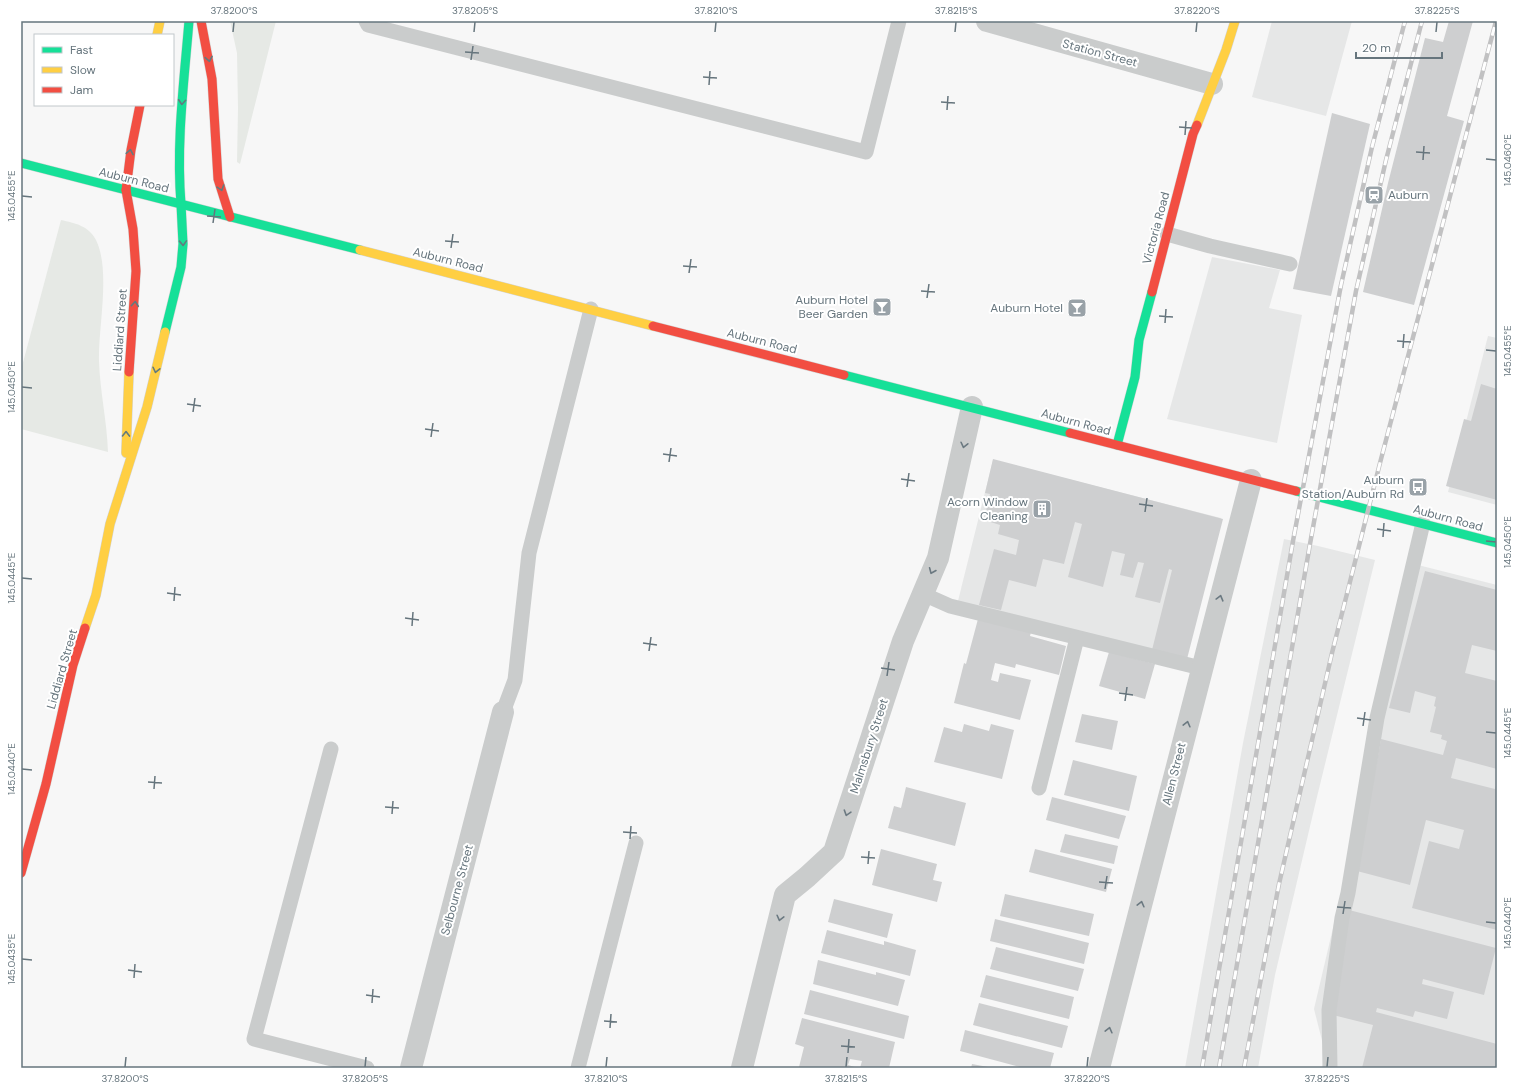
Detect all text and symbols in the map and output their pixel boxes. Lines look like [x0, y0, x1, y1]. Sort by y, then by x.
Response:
text: 37.8200°S [211, 4, 258, 17]
text: 37.8205°S [452, 4, 498, 17]
text: 37.8210°S [694, 4, 738, 17]
text: 37.8215°S [935, 4, 977, 17]
text: 37.8220°S [1174, 4, 1220, 17]
text: 37.8225°S [1414, 4, 1460, 17]
legend [34, 34, 174, 106]
scale bar [1356, 34, 1442, 60]
street label: Station Street [1061, 35, 1139, 71]
text: 20 m [1362, 40, 1391, 56]
text: Fast [70, 42, 93, 58]
one-way arrow [204, 56, 212, 62]
text: Slow [70, 62, 96, 78]
text: Jam [70, 82, 93, 98]
one-way arrow [178, 99, 187, 105]
text: 145.0460°E [1501, 134, 1514, 186]
one-way arrow [126, 148, 134, 155]
street label: Auburn Road [97, 164, 171, 196]
text: 145.0455°E [5, 170, 18, 222]
station icon: Auburn [1363, 184, 1385, 206]
one-way arrow [216, 185, 225, 192]
place label: Auburn [1388, 187, 1429, 203]
street label: Victoria Road [1139, 190, 1173, 266]
one-way arrow [179, 240, 187, 246]
street label: Auburn Road [411, 244, 485, 276]
street label: Liddiard Street [109, 288, 131, 372]
place label: Auburn Hotel Beer Garden [795, 292, 868, 322]
bar icon: Auburn Hotel Beer Garden [871, 296, 893, 318]
bar icon: Auburn Hotel [1066, 297, 1088, 319]
place label: Auburn Hotel [990, 300, 1063, 316]
one-way arrow [130, 301, 139, 307]
street label: Auburn Road [725, 325, 799, 357]
text: 145.0455°E [1501, 325, 1514, 377]
text: 145.0450°E [5, 361, 18, 413]
one-way arrow [152, 366, 161, 373]
street label: Auburn Road [1039, 405, 1113, 439]
one-way arrow [122, 431, 131, 437]
one-way arrow [960, 442, 968, 449]
place label: Auburn Station/Auburn Rd [1302, 472, 1404, 502]
bus stop icon: Auburn Station/Auburn Rd [1407, 476, 1429, 498]
place label: Acorn Window Cleaning [947, 494, 1028, 524]
building icon: Acorn Window Cleaning [1031, 498, 1053, 520]
street label: Auburn Road [1411, 501, 1485, 535]
text: 145.0450°E [1501, 516, 1514, 568]
text: 145.0445°E [5, 552, 18, 604]
one-way arrow [929, 568, 937, 575]
one-way arrow [1215, 595, 1224, 602]
street label: Liddiard Street [43, 627, 81, 711]
street label: Malmsbury Street [846, 696, 892, 795]
text: 145.0445°E [1501, 707, 1514, 759]
one-way arrow [1182, 721, 1191, 728]
street label: Allen Street [1158, 741, 1190, 807]
text: 145.0440°E [5, 743, 18, 795]
one-way arrow [843, 809, 852, 816]
street label: Selbourne Street [437, 843, 477, 937]
text: 145.0440°E [1501, 897, 1514, 949]
one-way arrow [1136, 901, 1145, 908]
one-way arrow [776, 914, 784, 921]
text: 145.0435°E [5, 933, 18, 984]
one-way arrow [1104, 1027, 1112, 1033]
text: 37.8200°S [102, 1072, 149, 1085]
text: 37.8205°S [342, 1072, 388, 1085]
text: 37.8210°S [584, 1072, 628, 1085]
text: 37.8215°S [825, 1072, 867, 1085]
text: 37.8220°S [1064, 1072, 1110, 1085]
text: 37.8225°S [1304, 1072, 1350, 1085]

